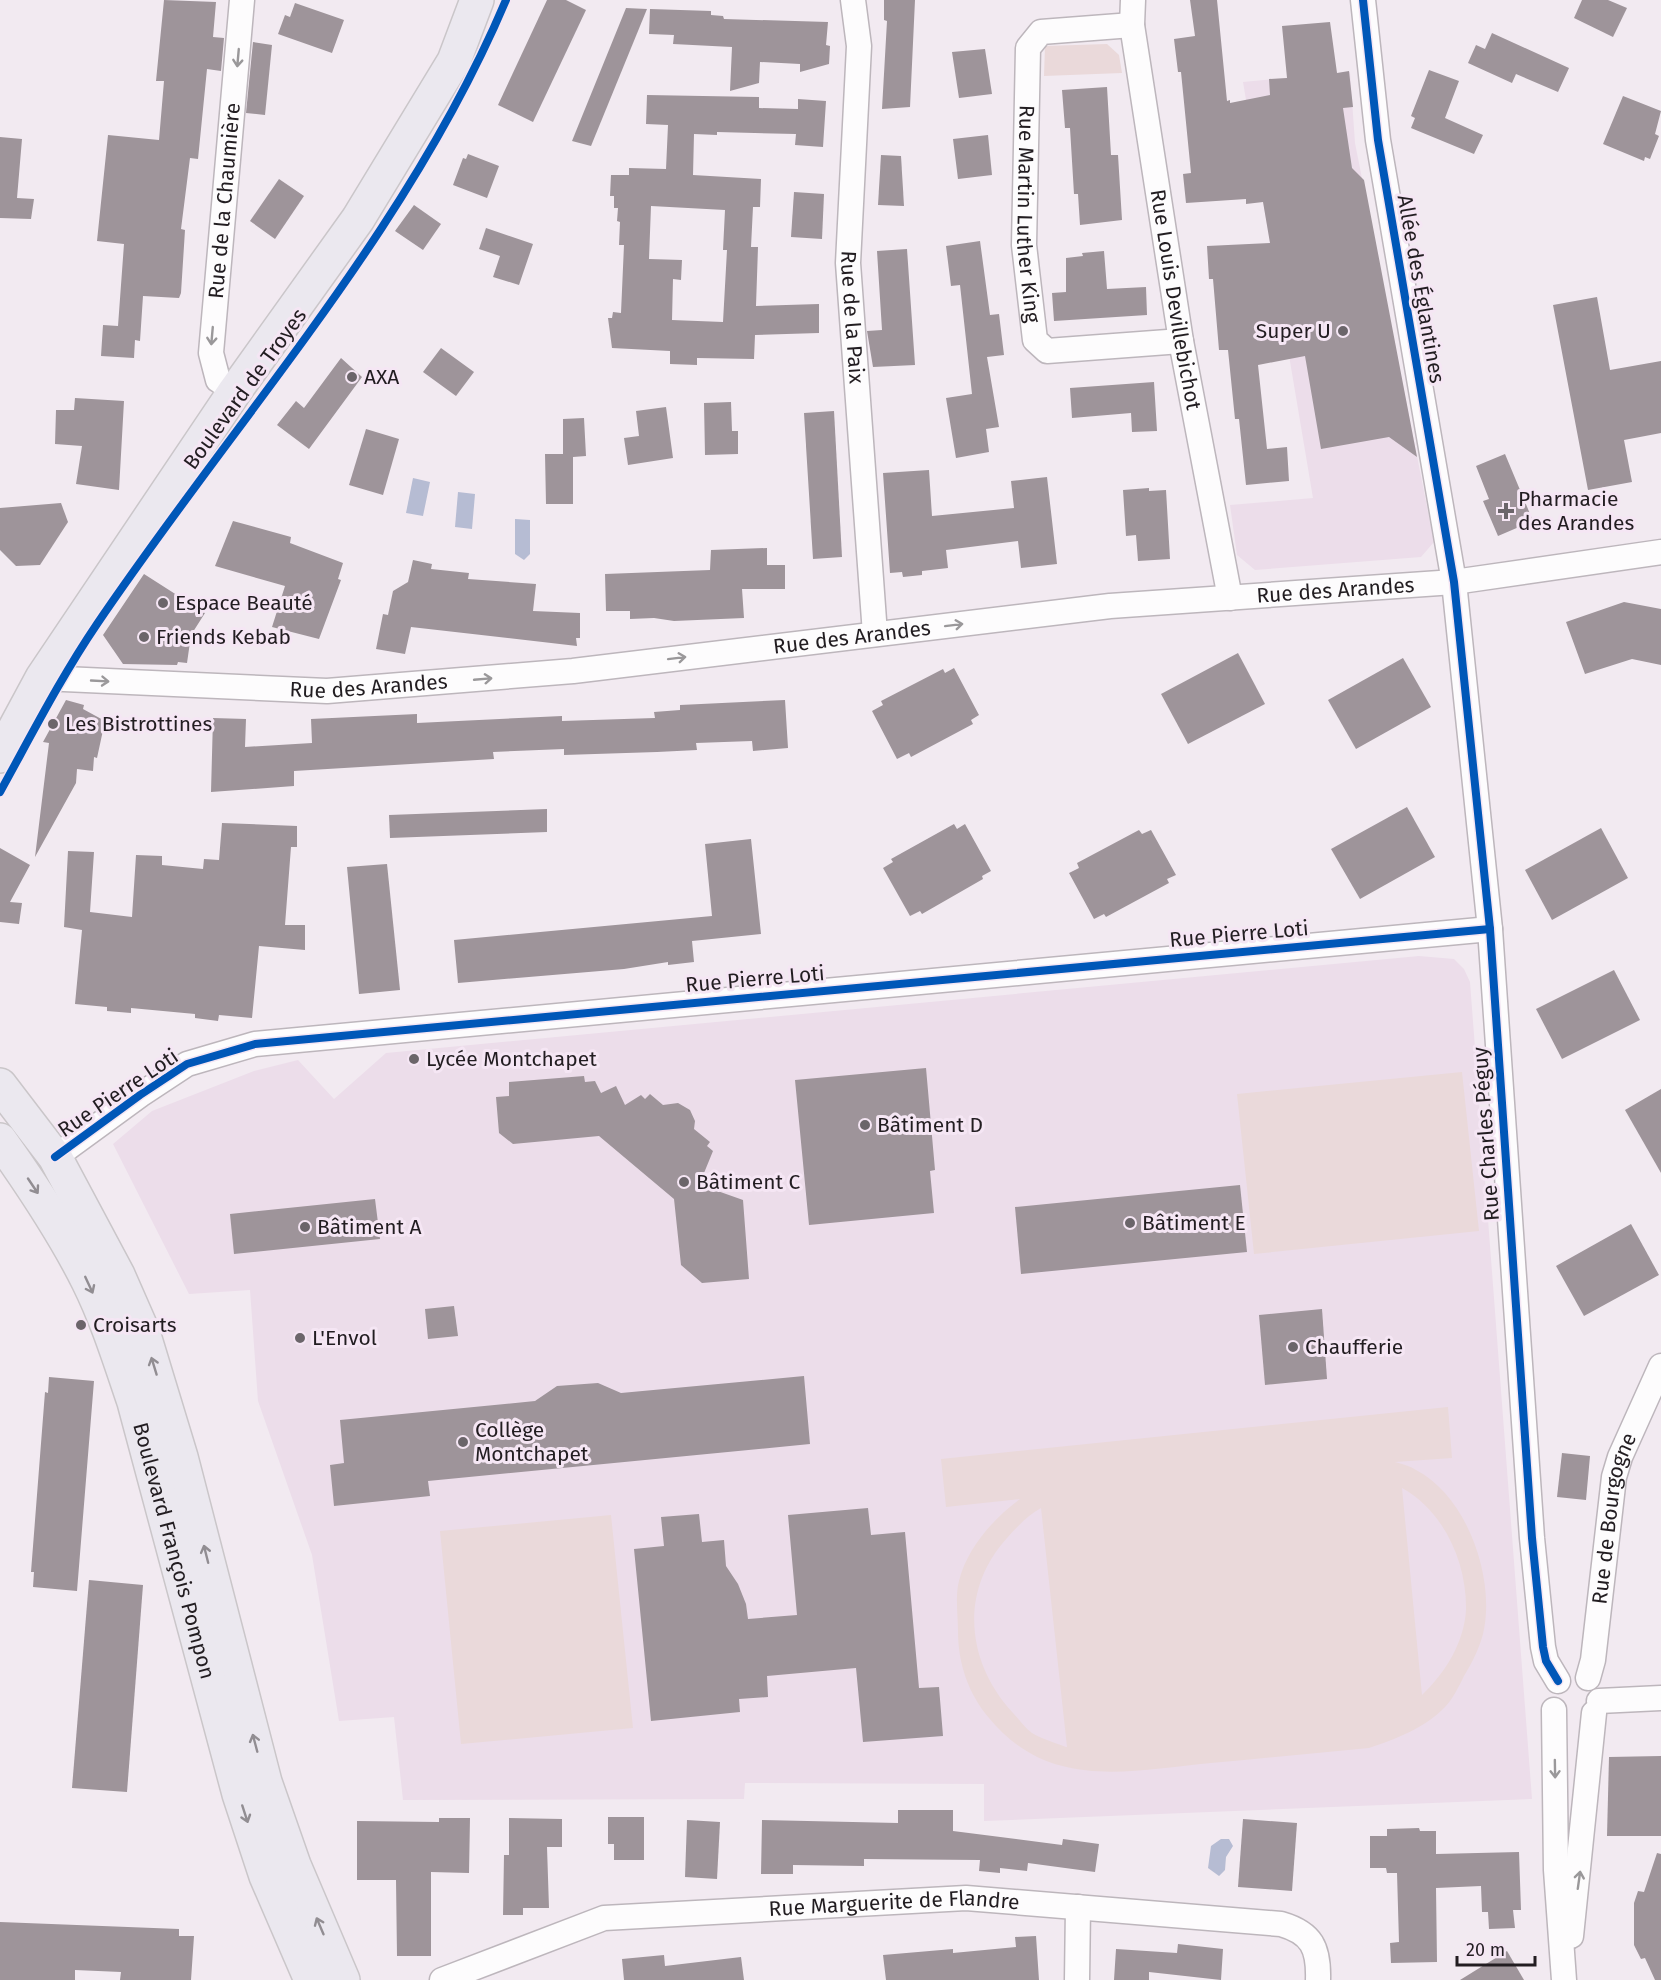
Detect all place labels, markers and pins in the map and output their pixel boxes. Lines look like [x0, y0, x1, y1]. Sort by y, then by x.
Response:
place label: Super U [1256, 318, 1331, 344]
marker: Super U [1336, 324, 1350, 338]
place label: AXA [364, 364, 399, 390]
marker: AXA [345, 370, 359, 384]
place label: Pharmacie des Arandes [1518, 486, 1635, 536]
marker: Pharmacie des Arandes [1499, 504, 1513, 518]
place label: Espace Beauté [175, 590, 313, 616]
marker: Espace Beauté [156, 596, 170, 610]
place label: Friends Kebab [156, 624, 291, 650]
marker: Friends Kebab [137, 630, 151, 644]
place label: Les Bistrottines [65, 711, 212, 737]
marker: Les Bistrottines [46, 717, 60, 731]
place label: Lycée Montchapet [426, 1046, 597, 1072]
marker: Lycée Montchapet [407, 1052, 421, 1066]
place label: Bâtiment D [877, 1112, 983, 1138]
marker: Bâtiment D [858, 1118, 872, 1132]
place label: Bâtiment C [696, 1169, 801, 1195]
marker: Bâtiment C [677, 1175, 691, 1189]
place label: Bâtiment E [1142, 1210, 1246, 1236]
place label: Bâtiment A [317, 1214, 422, 1240]
marker: Bâtiment E [1123, 1216, 1137, 1230]
marker: Bâtiment A [298, 1220, 312, 1234]
place label: Croisarts [93, 1312, 177, 1338]
marker: Croisarts [74, 1318, 88, 1332]
place label: L'Envol [312, 1325, 377, 1351]
marker: L'Envol [293, 1331, 307, 1345]
place label: Chaufferie [1305, 1334, 1403, 1360]
marker: Chaufferie [1286, 1340, 1300, 1354]
place label: Collège Montchapet [475, 1417, 589, 1467]
marker: Collège Montchapet [456, 1435, 470, 1449]

